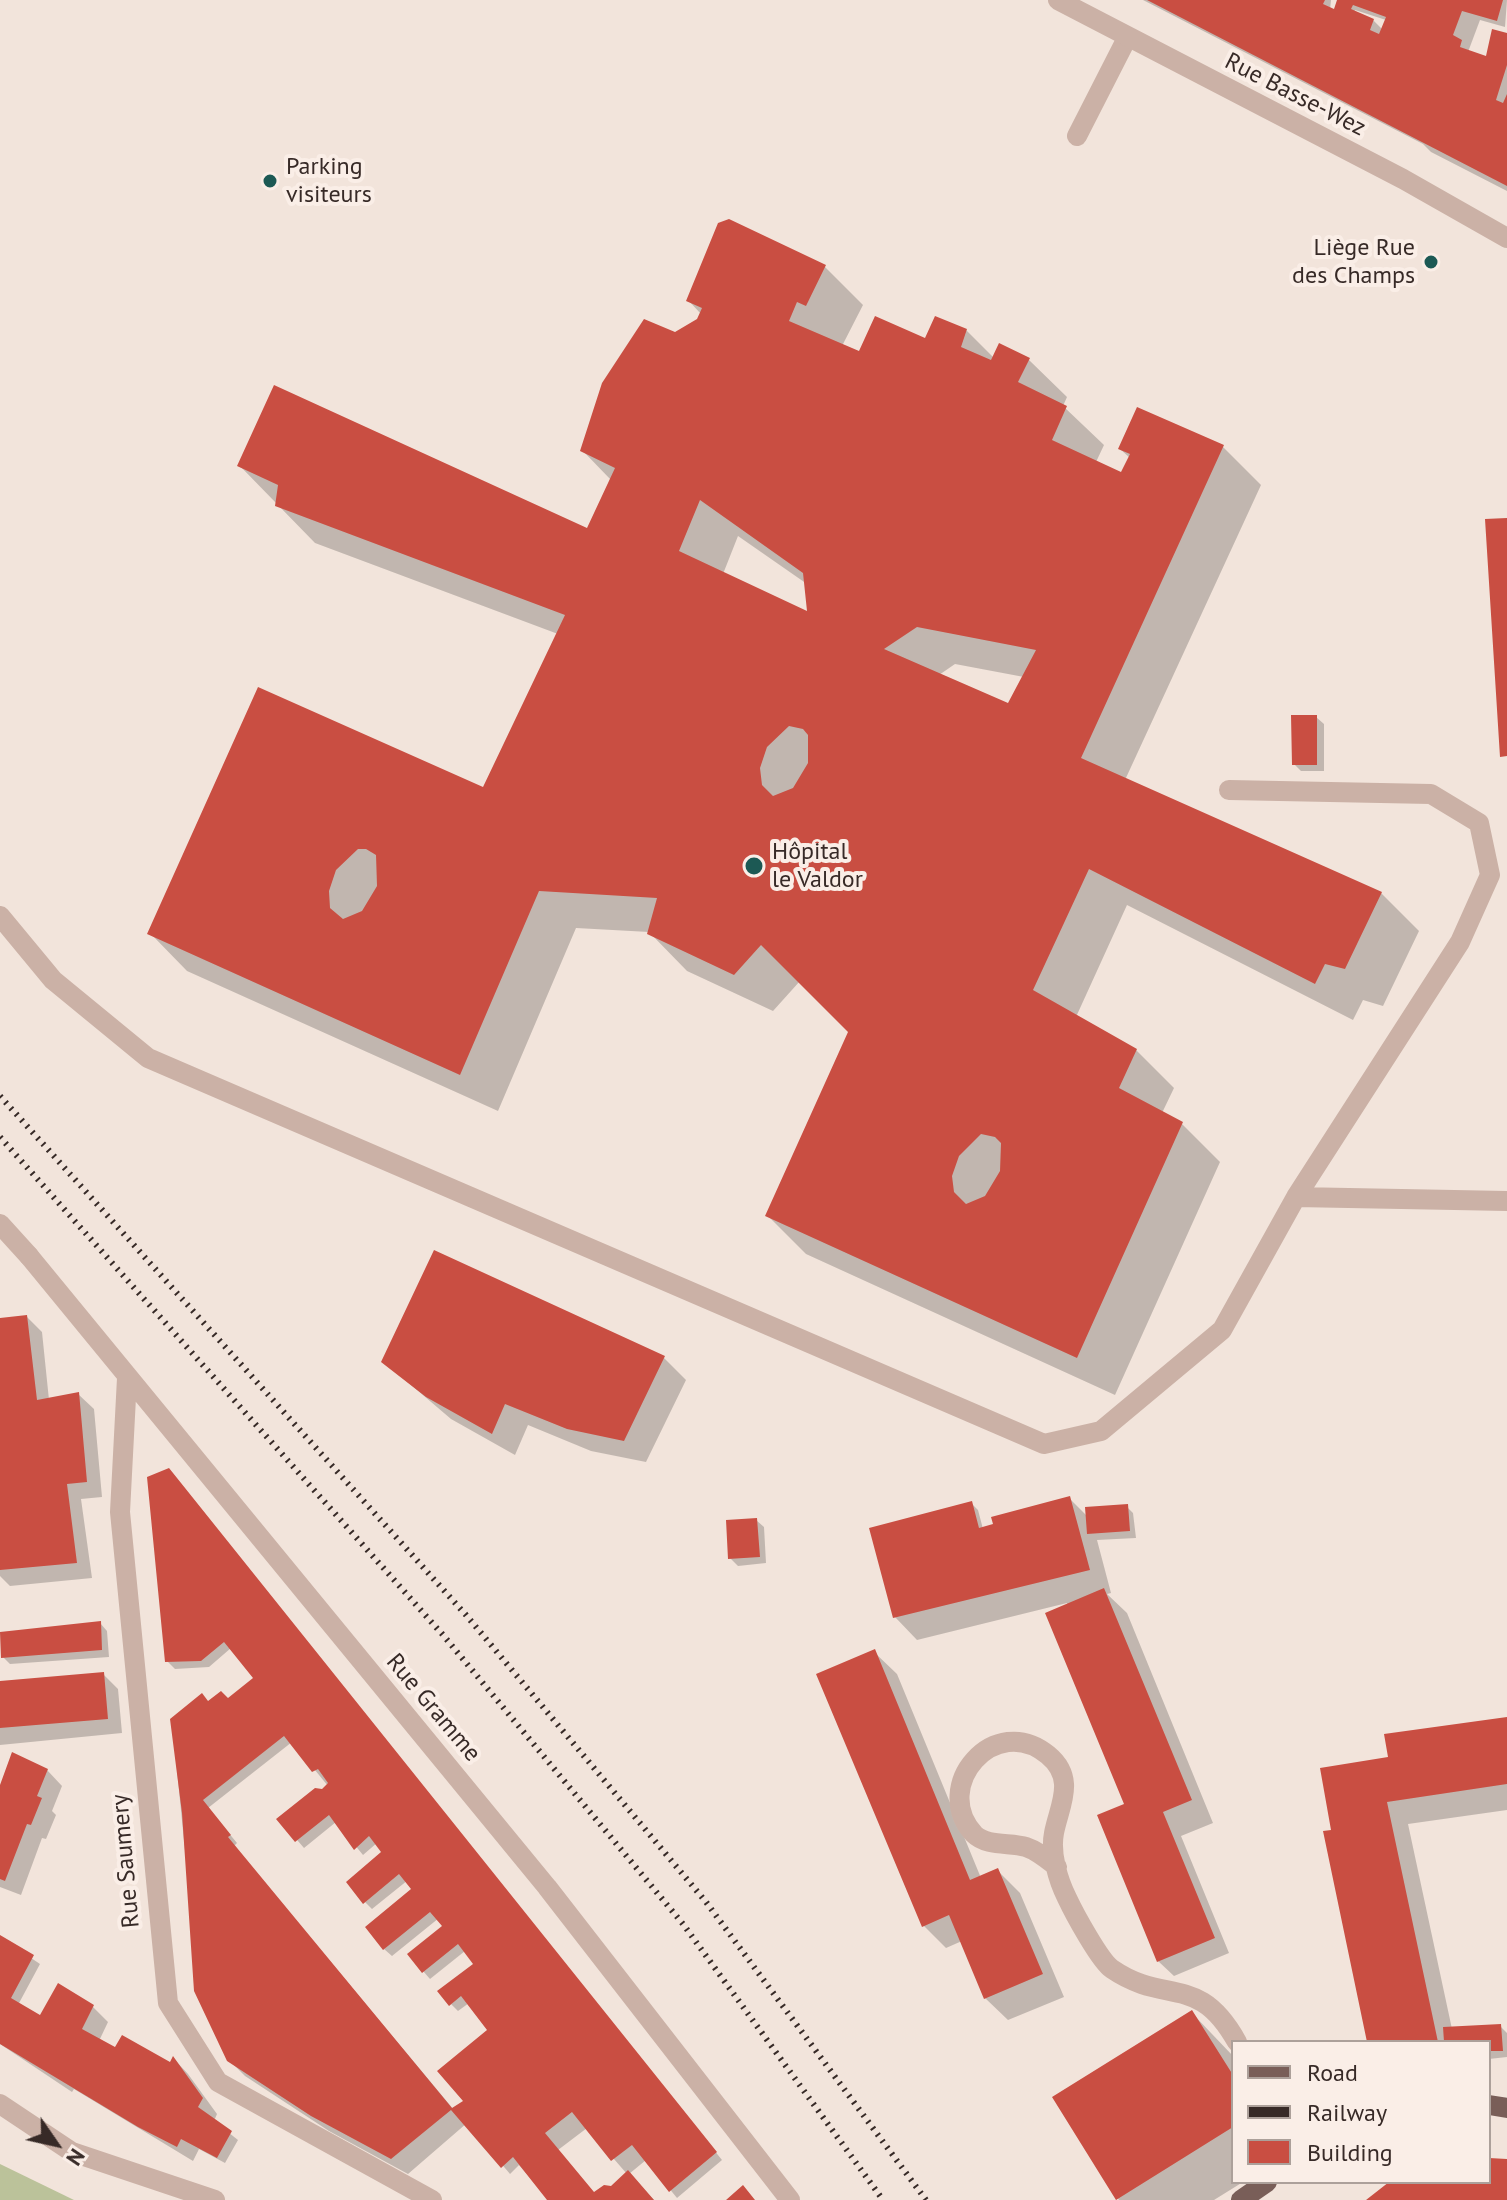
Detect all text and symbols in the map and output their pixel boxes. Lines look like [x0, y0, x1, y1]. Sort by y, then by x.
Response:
street label: Rue Basse-Wez [1220, 47, 1370, 143]
place label: Parking visiteurs [286, 153, 372, 209]
marker: Parking visiteurs [261, 172, 279, 190]
place label: Liège Rue des Champs [1292, 234, 1415, 290]
marker: Liège Rue des Champs [1422, 253, 1440, 271]
place label: Hôpital le Valdor [772, 838, 863, 894]
marker: Hôpital le Valdor [743, 855, 765, 877]
street label: Rue Gramme [380, 1648, 486, 1768]
street label: Rue Saumery [106, 1793, 146, 1929]
legend [1231, 2040, 1491, 2184]
text: Road [1307, 2057, 1358, 2088]
text: Railway [1307, 2097, 1387, 2128]
north arrow [16, 2104, 96, 2184]
text: Building [1307, 2137, 1393, 2168]
text: N [60, 2144, 92, 2171]

